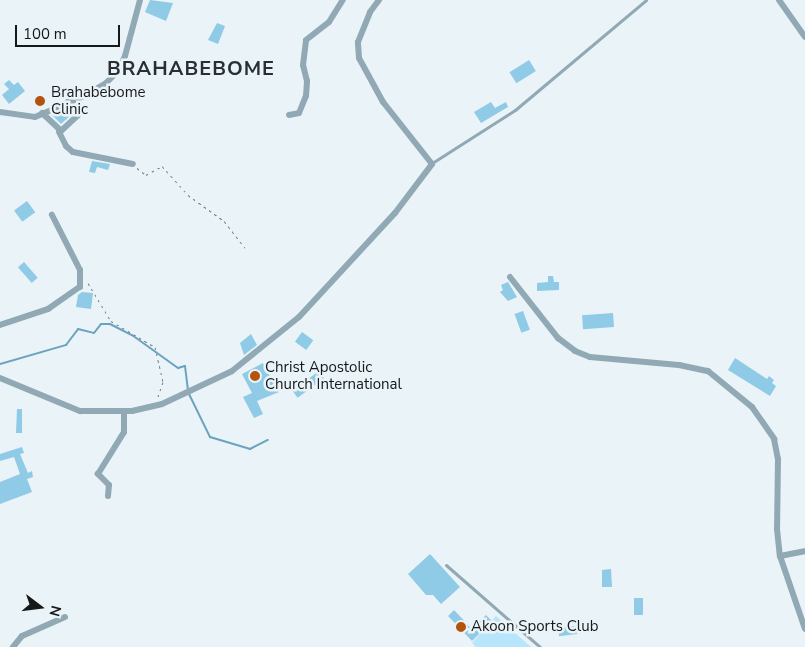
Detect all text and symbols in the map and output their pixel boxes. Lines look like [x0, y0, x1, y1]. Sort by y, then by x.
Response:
scale bar [18, 15, 122, 47]
text: 100 m [23, 24, 67, 44]
district label: BRAHABEBOME [106, 56, 276, 80]
place label: Brahabebome Clinic [51, 83, 145, 118]
marker: Brahabebome Clinic [33, 94, 47, 108]
place label: Christ Apostolic Church International [265, 358, 402, 393]
marker: Christ Apostolic Church International [249, 370, 261, 382]
north arrow [15, 582, 65, 632]
text: N [44, 603, 66, 619]
place label: Akoon Sports Club [471, 618, 598, 636]
marker: Akoon Sports Club [455, 621, 467, 633]

